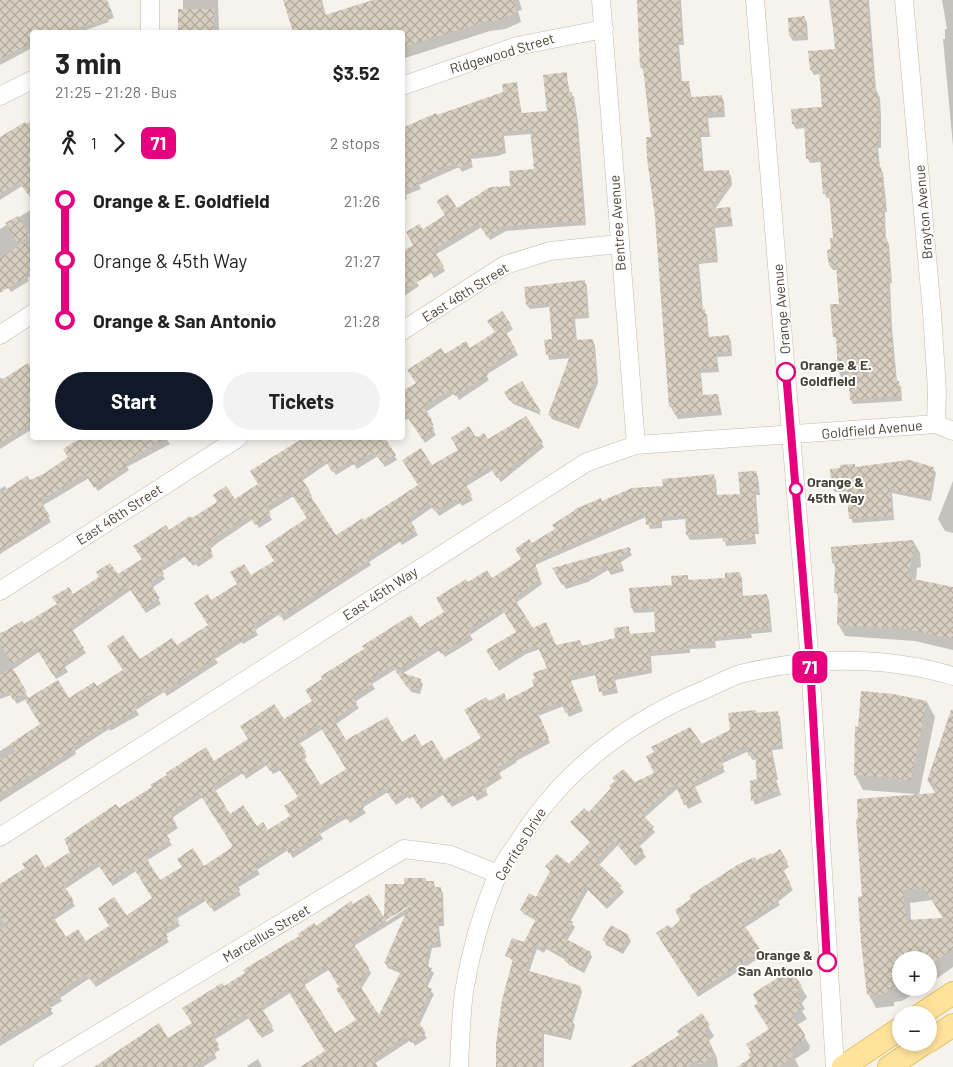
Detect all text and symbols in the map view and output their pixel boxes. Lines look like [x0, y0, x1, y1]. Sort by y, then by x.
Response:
street label: Ridgewood Street [448, 29, 556, 77]
text: 3 min [55, 46, 122, 80]
text: $3.52 [333, 61, 380, 84]
text: 21:25 – 21:28 · Bus [55, 82, 177, 101]
icon: walk [55, 129, 83, 157]
icon: forward [105, 129, 133, 157]
text: 71 [151, 132, 166, 154]
text: 1 [91, 133, 97, 152]
text: 2 stops [330, 133, 380, 152]
street label: Brayton Avenue [910, 164, 936, 260]
street label: Bentree Avenue [605, 174, 629, 272]
text: Orange & E. Goldfield [93, 189, 270, 212]
text: 21:26 [344, 191, 380, 210]
text: Orange & 45th Way [93, 249, 247, 272]
text: 21:27 [344, 251, 380, 270]
street label: East 46th Street [419, 259, 511, 325]
street label: Orange Avenue [769, 263, 793, 355]
text: Orange & San Antonio [93, 309, 276, 332]
text: 21:28 [344, 311, 380, 330]
place label: Orange & E. Goldfield [800, 356, 872, 389]
marker: Orange & E. Goldfield [776, 362, 796, 382]
button: Start [55, 372, 213, 430]
button: Tickets [223, 372, 380, 430]
street label: Goldfield Avenue [821, 416, 923, 442]
place label: Orange & 45th Way [807, 473, 864, 506]
street label: East 46th Street [73, 480, 165, 548]
marker: Orange & 45th Way [789, 482, 803, 496]
street label: East 45th Way [339, 562, 421, 623]
line badge: 71 [788, 651, 832, 683]
text: 71 [802, 656, 818, 678]
street label: Cerritos Drive [491, 804, 549, 884]
street label: Marcellus Street [219, 900, 313, 966]
place label: Orange & San Antonio [738, 946, 813, 979]
map controls [892, 951, 937, 1051]
button: + [892, 951, 937, 996]
marker: Orange & San Antonio [817, 952, 837, 972]
button: − [892, 1006, 937, 1051]

